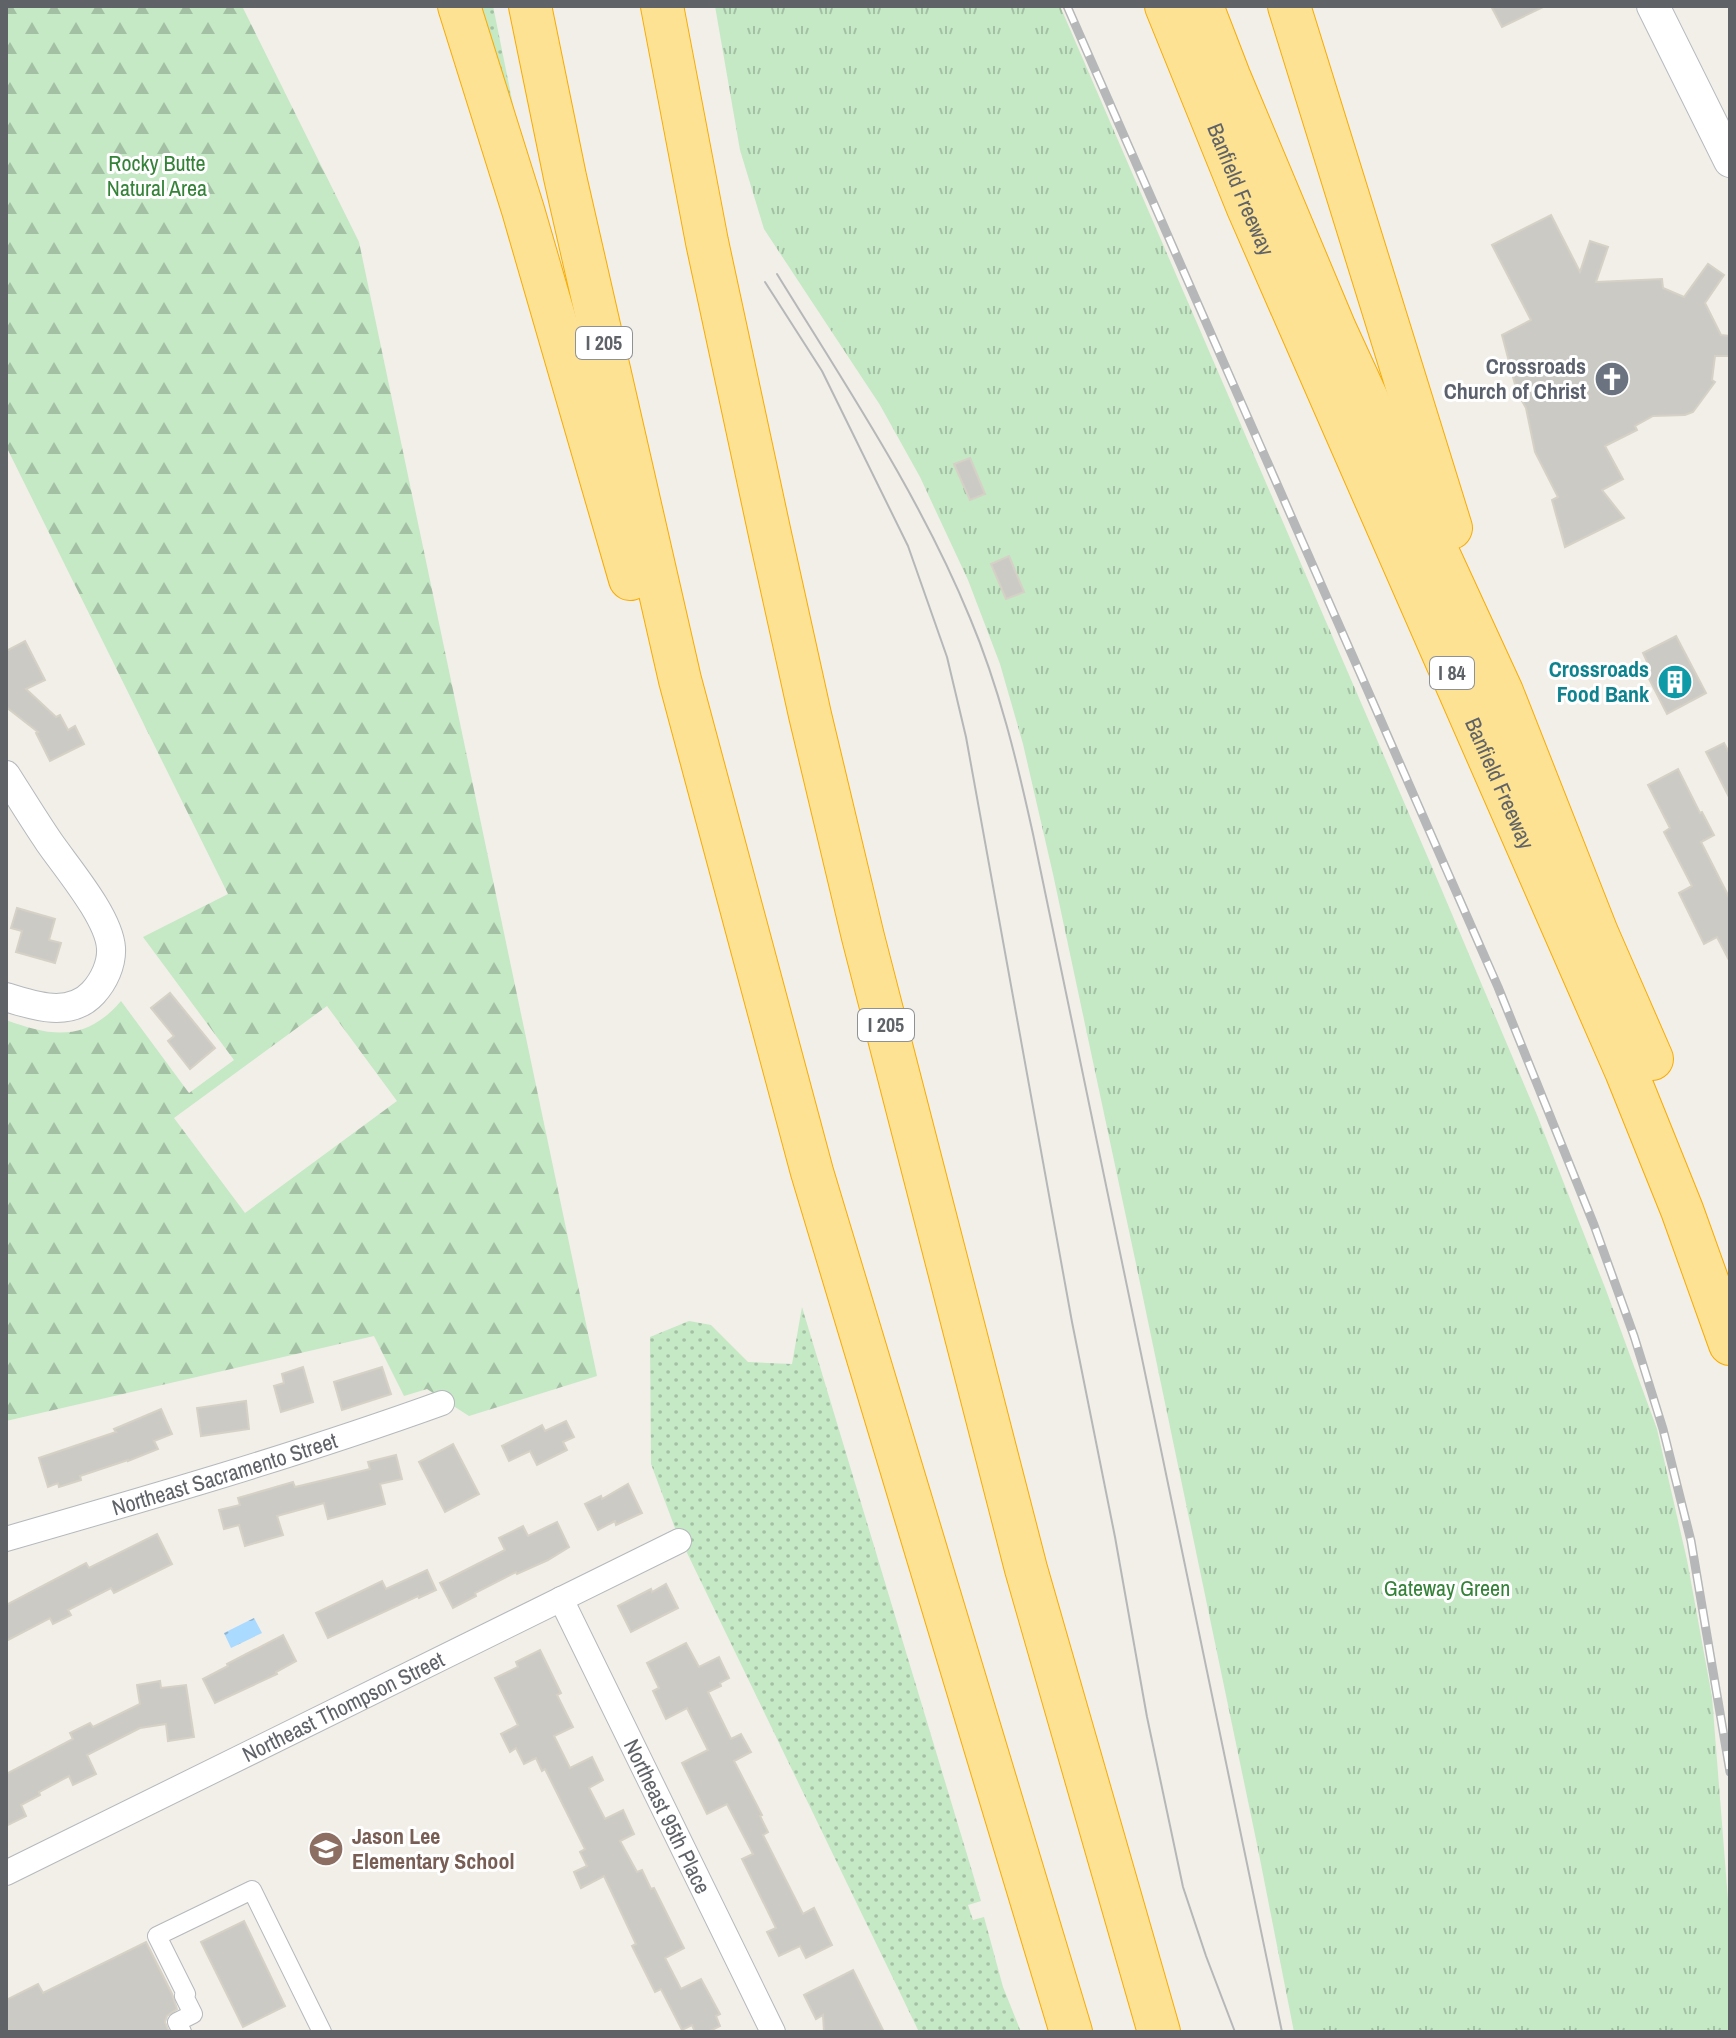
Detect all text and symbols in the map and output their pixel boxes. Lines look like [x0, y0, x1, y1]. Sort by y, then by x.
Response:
street label: Banfield Freeway [1200, 119, 1282, 260]
park label: Rocky Butte Natural Area [107, 148, 207, 203]
road number: I 205 [576, 327, 632, 359]
place label: Crossroads Church of Christ [1444, 351, 1586, 406]
church icon: Crossroads Church of Christ [1593, 360, 1631, 398]
place label: Crossroads Food Bank [1549, 654, 1650, 709]
road number: I 84 [1430, 657, 1474, 689]
building icon: Crossroads Food Bank [1656, 663, 1694, 701]
street label: Banfield Freeway [1458, 713, 1542, 854]
road number: I 205 [858, 1009, 914, 1041]
street label: Northeast Sacramento Street [108, 1425, 341, 1523]
park label: Gateway Green [1384, 1573, 1510, 1603]
street label: Northeast Thompson Street [237, 1644, 449, 1769]
street label: Northeast 95th Place [617, 1734, 718, 1899]
place label: Jason Lee Elementary School [352, 1821, 514, 1876]
school or university icon: Jason Lee Elementary School [307, 1830, 345, 1868]

